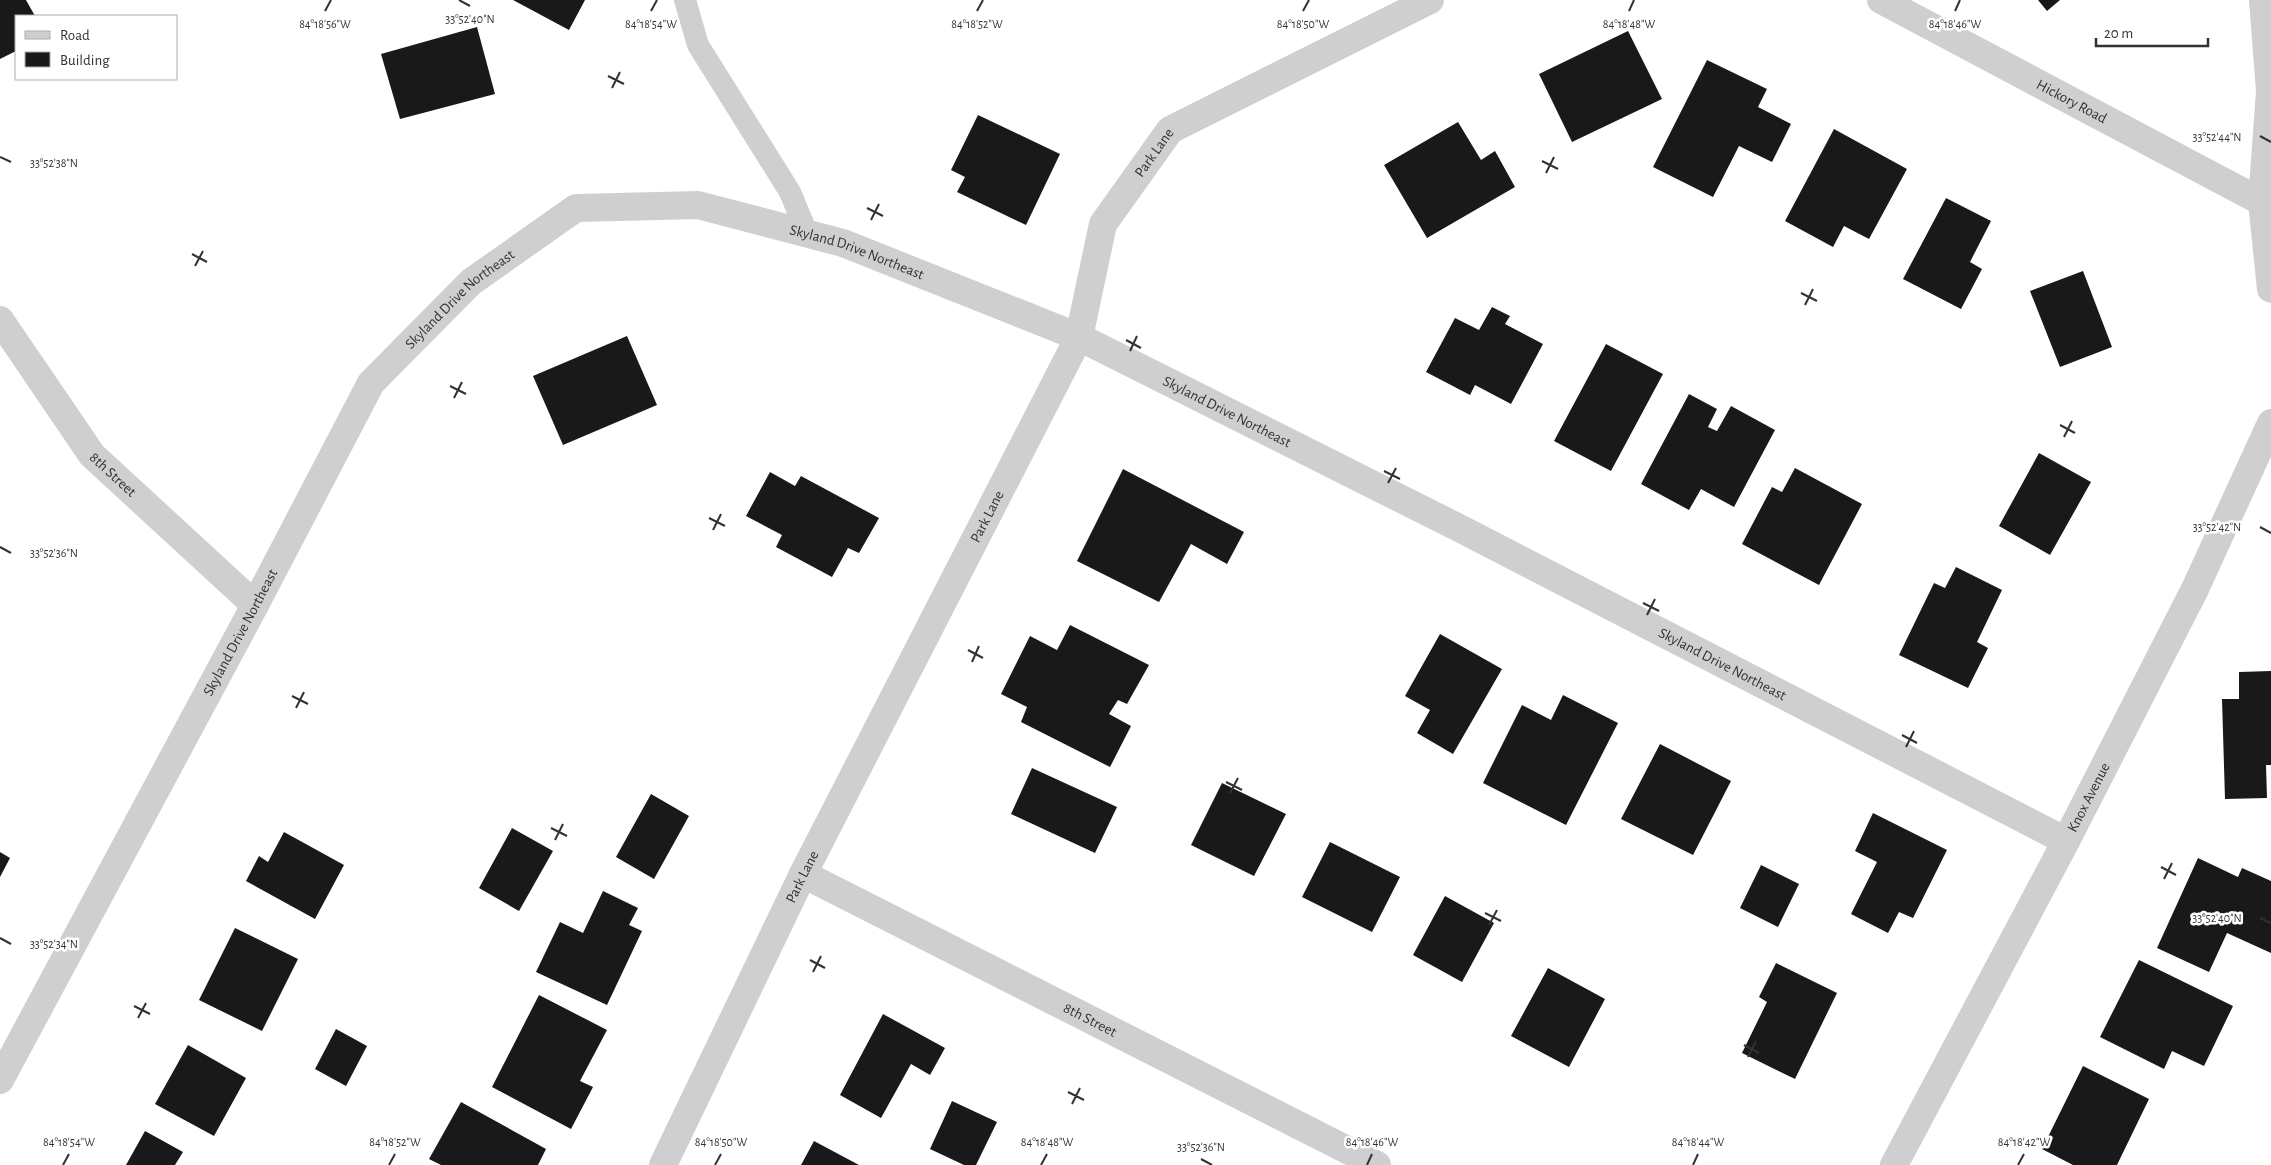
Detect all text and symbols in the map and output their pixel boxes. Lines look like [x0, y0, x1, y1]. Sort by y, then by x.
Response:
text: 33°52'40"N [445, 13, 495, 25]
legend [15, 15, 178, 80]
scale bar [2096, 15, 2208, 47]
text: 84°18'56"W [299, 18, 351, 30]
text: 84°18'54"W [625, 18, 677, 30]
text: 84°18'52"W [951, 18, 1003, 30]
text: 84°18'50"W [1277, 18, 1329, 30]
text: 84°18'48"W [1603, 18, 1656, 30]
text: 84°18'46"W [1929, 18, 1981, 30]
text: 20 m [2104, 26, 2133, 41]
text: Road [60, 28, 90, 43]
text: Building [60, 53, 110, 68]
street label: Hickory Road [2034, 76, 2110, 126]
street label: Park Lane [1132, 125, 1176, 180]
text: 33°52'44"N [2193, 131, 2241, 143]
text: 33°52'38"N [30, 157, 78, 169]
street label: Skyland Drive Northeast [788, 222, 926, 282]
street label: Skyland Drive Northeast [402, 246, 517, 352]
street label: Skyland Drive Northeast [1161, 373, 1294, 450]
street label: 8th Street [87, 449, 139, 500]
street label: Park Lane [967, 488, 1006, 545]
text: 33°52'42"N [2193, 521, 2241, 533]
text: 33°52'36"N [30, 547, 78, 559]
street label: Skyland Drive Northeast [200, 566, 280, 698]
street label: Skyland Drive Northeast [1656, 625, 1789, 703]
street label: Knox Avenue [2064, 760, 2112, 834]
street label: Park Lane [783, 848, 821, 905]
text: 33°52'40"N [2192, 912, 2242, 924]
text: 33°52'34"N [30, 938, 78, 950]
street label: 8th Street [1061, 1000, 1119, 1039]
text: 84°18'54"W [43, 1136, 95, 1148]
text: 84°18'52"W [369, 1136, 421, 1148]
text: 84°18'50"W [695, 1136, 747, 1148]
text: 84°18'48"W [1021, 1136, 1074, 1148]
text: 84°18'46"W [1346, 1136, 1398, 1148]
text: 84°18'44"W [1672, 1136, 1725, 1148]
text: 84°18'42"W [1998, 1136, 2050, 1148]
text: 33°52'36"N [1177, 1141, 1225, 1153]

